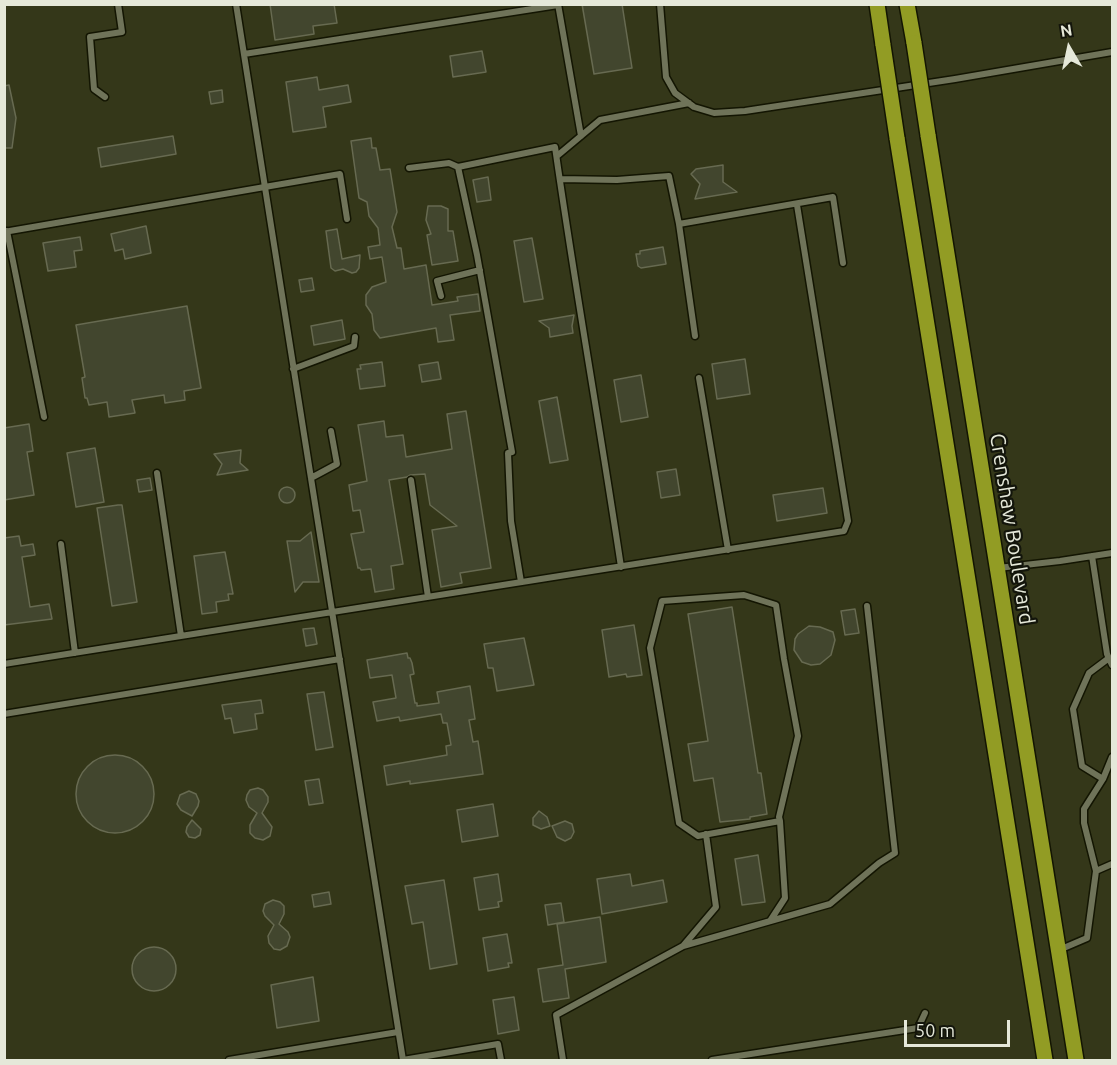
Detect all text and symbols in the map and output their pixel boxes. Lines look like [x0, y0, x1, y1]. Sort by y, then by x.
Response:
north arrow [1039, 18, 1099, 78]
text: N [1059, 20, 1073, 40]
street label: Crenshaw Boulevard [984, 432, 1040, 626]
scale bar [907, 1008, 1014, 1046]
text: 50 m [915, 1020, 955, 1040]

